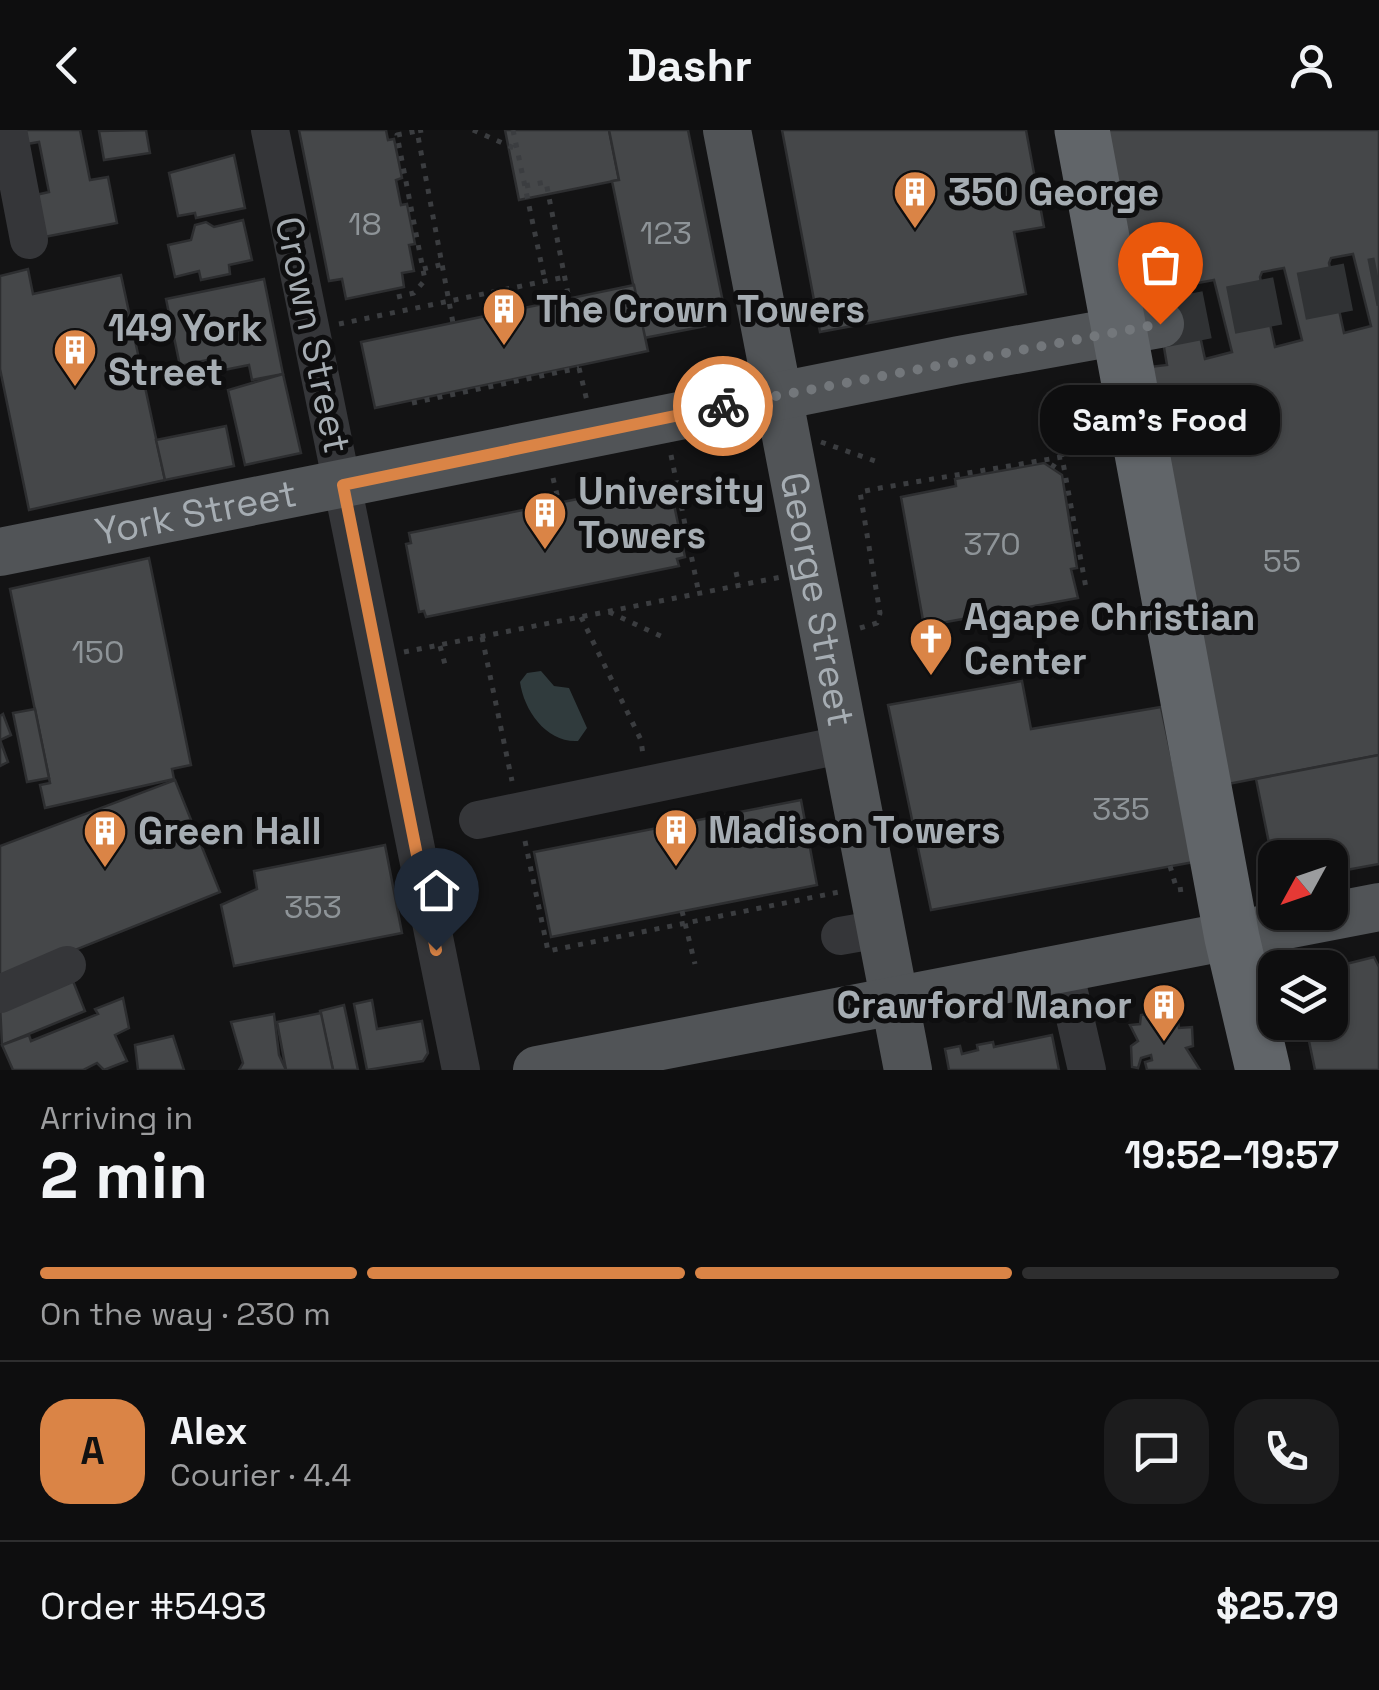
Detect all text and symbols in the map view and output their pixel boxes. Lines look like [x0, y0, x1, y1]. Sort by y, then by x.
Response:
text: Dashr [627, 37, 752, 94]
icon: back [40, 38, 95, 93]
icon: person [1284, 38, 1339, 93]
place label: 350 George [948, 168, 1159, 216]
building icon: 350 George [892, 169, 938, 230]
house number: 18 [348, 204, 382, 244]
street label: Crown Street [264, 212, 362, 458]
house number: 123 [640, 213, 692, 253]
pin [1118, 222, 1203, 325]
icon: bag [1133, 237, 1188, 292]
place label: The Crown Towers [536, 285, 865, 333]
building icon: The Crown Towers [481, 286, 527, 347]
place label: 149 York Street [108, 304, 262, 396]
building icon: 149 York Street [52, 327, 98, 388]
courier [673, 356, 773, 456]
icon: bike [696, 379, 751, 434]
callout: Sam's Food [1040, 384, 1280, 454]
text: Sam's Food [1072, 400, 1248, 440]
place label: University Towers [578, 467, 765, 559]
street label: George Street [769, 468, 865, 730]
street label: York Street [91, 469, 301, 556]
building icon: University Towers [522, 490, 568, 551]
house number: 370 [963, 524, 1021, 564]
house number: 55 [1263, 541, 1301, 581]
place label: Agape Christian Center [964, 593, 1256, 685]
church icon: Agape Christian Center [908, 616, 954, 677]
house number: 150 [71, 632, 125, 672]
house number: 335 [1092, 789, 1150, 829]
place label: Madison Towers [708, 806, 1001, 854]
place label: Green Hall [138, 807, 322, 855]
building icon: Madison Towers [653, 807, 699, 868]
building icon: Green Hall [82, 808, 128, 869]
north arrow [1258, 840, 1348, 930]
map controls [1258, 840, 1348, 1040]
pin [394, 848, 479, 951]
icon: home [409, 863, 464, 918]
house number: 353 [284, 887, 342, 927]
button: layers [1258, 950, 1348, 1040]
place label: Crawford Manor [837, 981, 1132, 1029]
building icon: Crawford Manor [1141, 982, 1187, 1043]
text: Arriving in [40, 1098, 193, 1138]
text: 19:52–19:57 [1124, 1131, 1339, 1179]
text: 2 min [40, 1134, 208, 1217]
text: On the way · 230 m [40, 1294, 331, 1334]
button: chat [1104, 1399, 1209, 1504]
button: phone [1234, 1399, 1339, 1504]
text: Alex [170, 1407, 247, 1455]
text: A [80, 1427, 105, 1475]
text: Courier · 4.4 [170, 1455, 351, 1495]
text: Order #5493 [40, 1582, 267, 1630]
text: $25.79 [1216, 1582, 1339, 1630]

